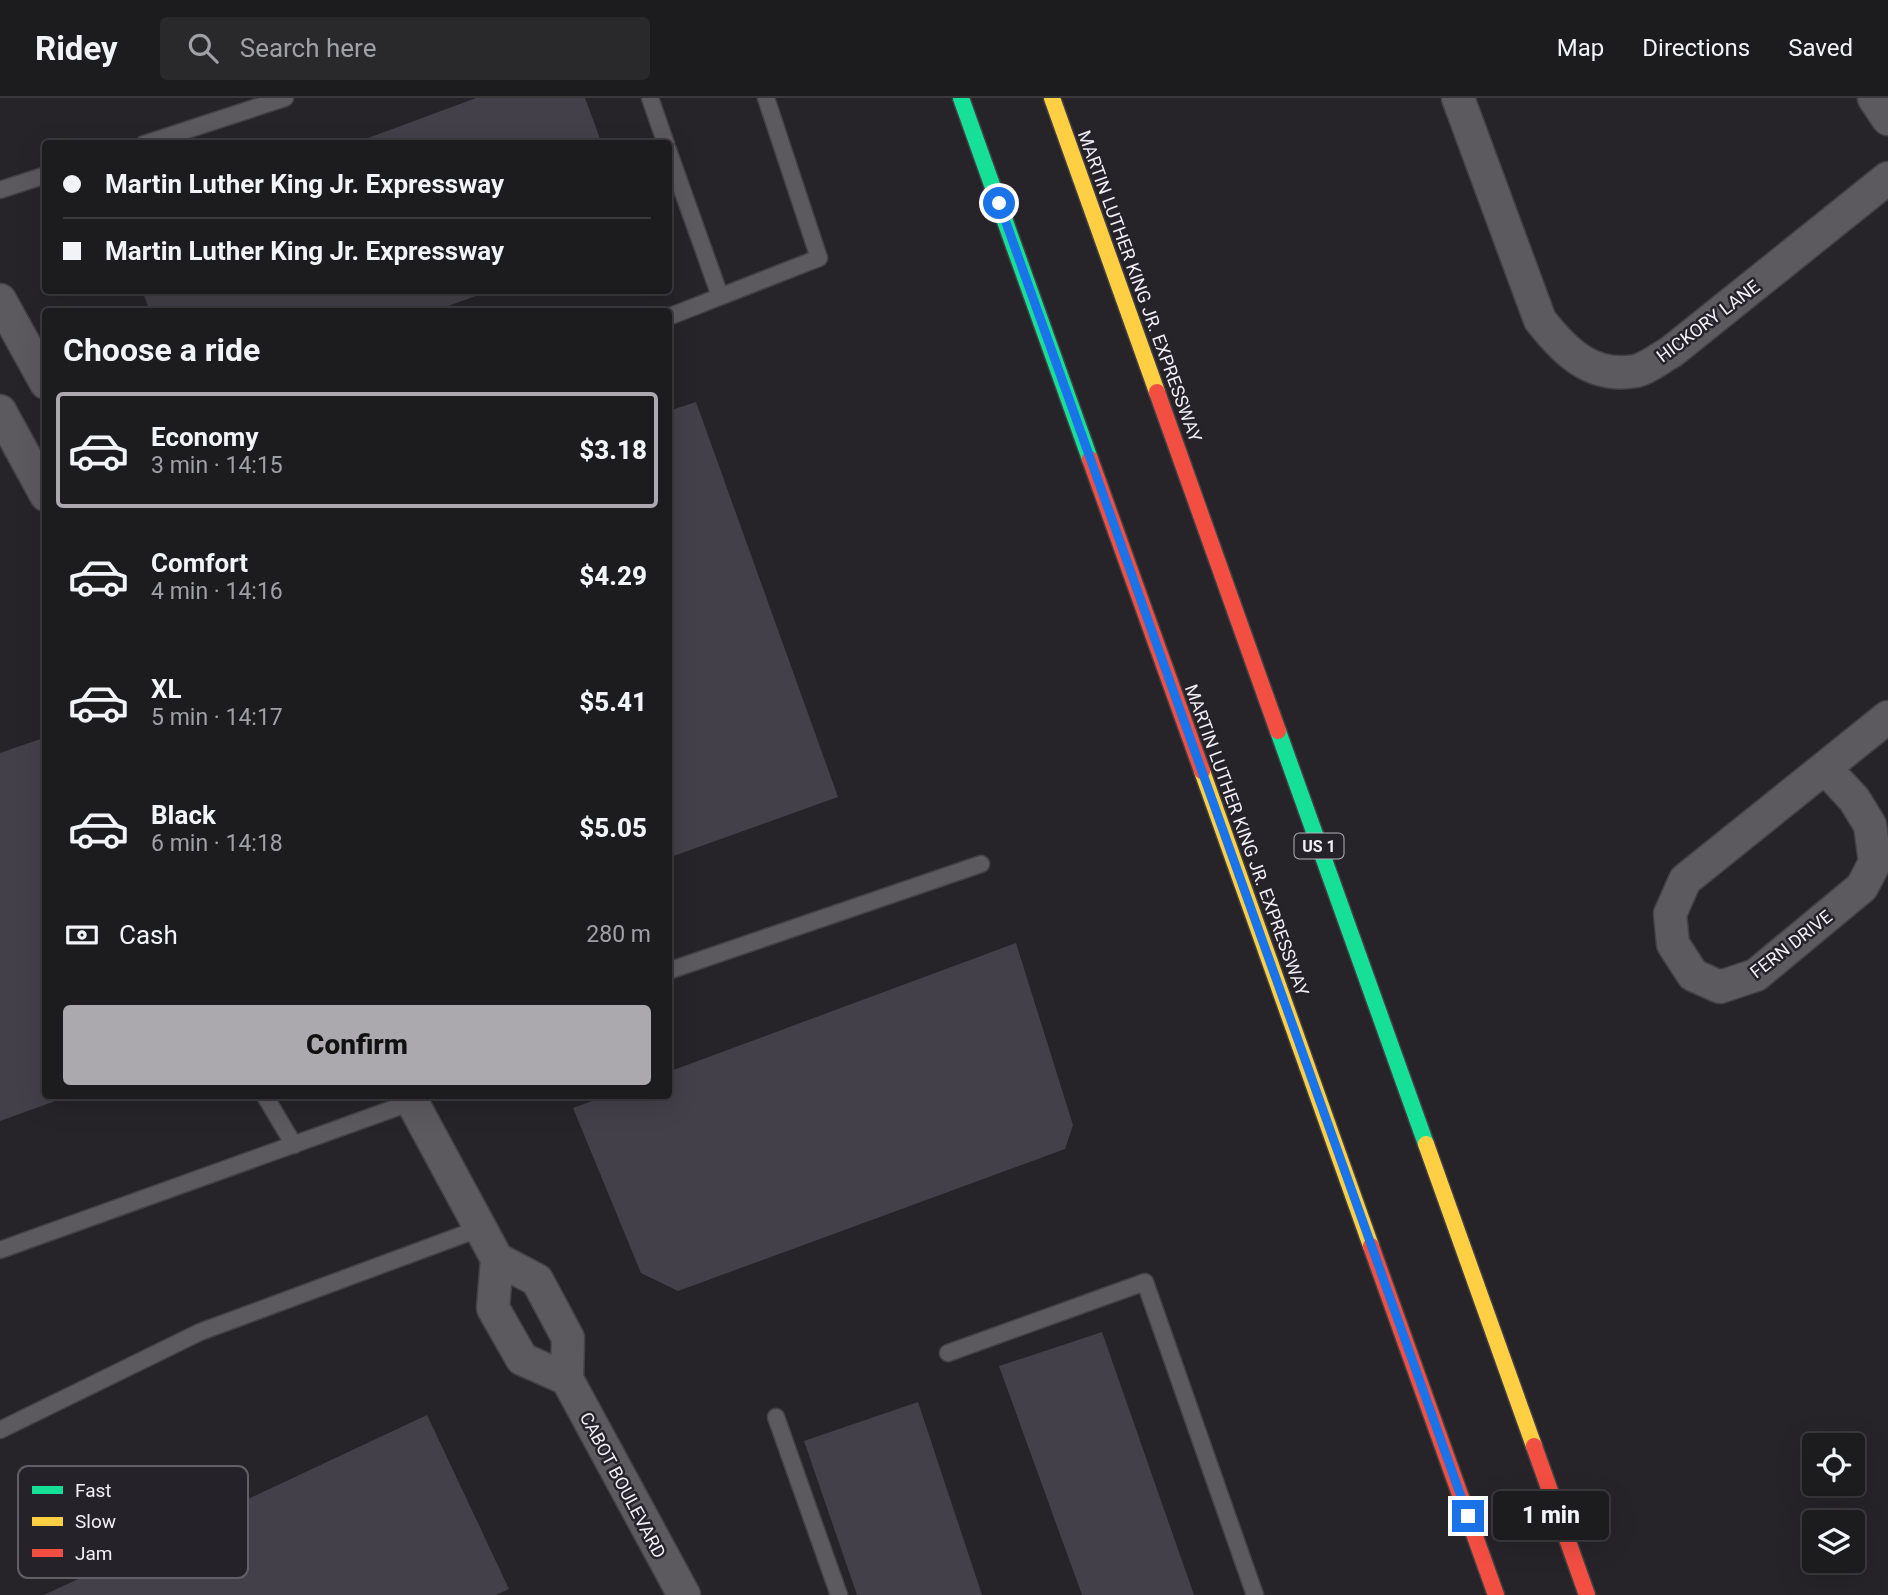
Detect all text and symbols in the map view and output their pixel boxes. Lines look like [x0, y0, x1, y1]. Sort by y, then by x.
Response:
search box [160, 17, 650, 80]
text: Ridey [35, 29, 118, 68]
icon: search [184, 29, 222, 67]
text: Search here [240, 33, 376, 63]
text: Map [1557, 34, 1604, 62]
text: Directions [1642, 34, 1750, 62]
text: Saved [1788, 34, 1853, 62]
street label: MARTIN LUTHER KING JR. EXPRESSWAY [1074, 127, 1206, 445]
text: Martin Luther King Jr. Expressway [105, 169, 504, 199]
route start [983, 187, 1015, 219]
text: Martin Luther King Jr. Expressway [105, 236, 504, 266]
street label: HICKORY LANE [1652, 275, 1764, 367]
text: Choose a ride [63, 331, 260, 369]
icon: car [67, 419, 130, 482]
text: Economy [151, 422, 258, 452]
text: $3.18 [579, 435, 647, 465]
text: 3 min · 14:15 [151, 452, 283, 479]
icon: car [67, 545, 130, 608]
text: Comfort [151, 548, 248, 578]
text: $4.29 [579, 561, 647, 591]
text: 4 min · 14:16 [151, 578, 283, 605]
icon: car [67, 671, 130, 734]
text: XL [151, 674, 182, 704]
street label: MARTIN LUTHER KING JR. EXPRESSWAY [1181, 681, 1313, 999]
text: $5.41 [579, 687, 647, 717]
text: 5 min · 14:17 [151, 704, 283, 731]
icon: car [67, 797, 130, 860]
text: Black [151, 800, 216, 830]
text: $5.05 [579, 813, 647, 843]
text: 6 min · 14:18 [151, 830, 283, 857]
road number: US 1 [1294, 834, 1344, 859]
street label: FERN DRIVE [1746, 906, 1836, 982]
icon: cash [63, 916, 101, 954]
text: Cash [119, 920, 178, 950]
text: 280 m [586, 921, 651, 948]
button: Confirm [63, 1005, 651, 1085]
street label: CABOT BOULEVARD [576, 1408, 670, 1562]
map controls [1802, 1433, 1865, 1573]
button: locate [1802, 1433, 1865, 1496]
legend [18, 1466, 248, 1578]
text: Fast [75, 1479, 112, 1502]
callout: 1 min [1492, 1492, 1608, 1540]
route end [1452, 1500, 1484, 1532]
text: 1 min [1522, 1502, 1580, 1529]
text: Slow [75, 1510, 116, 1533]
button: layers [1802, 1510, 1865, 1573]
text: Jam [75, 1542, 112, 1565]

